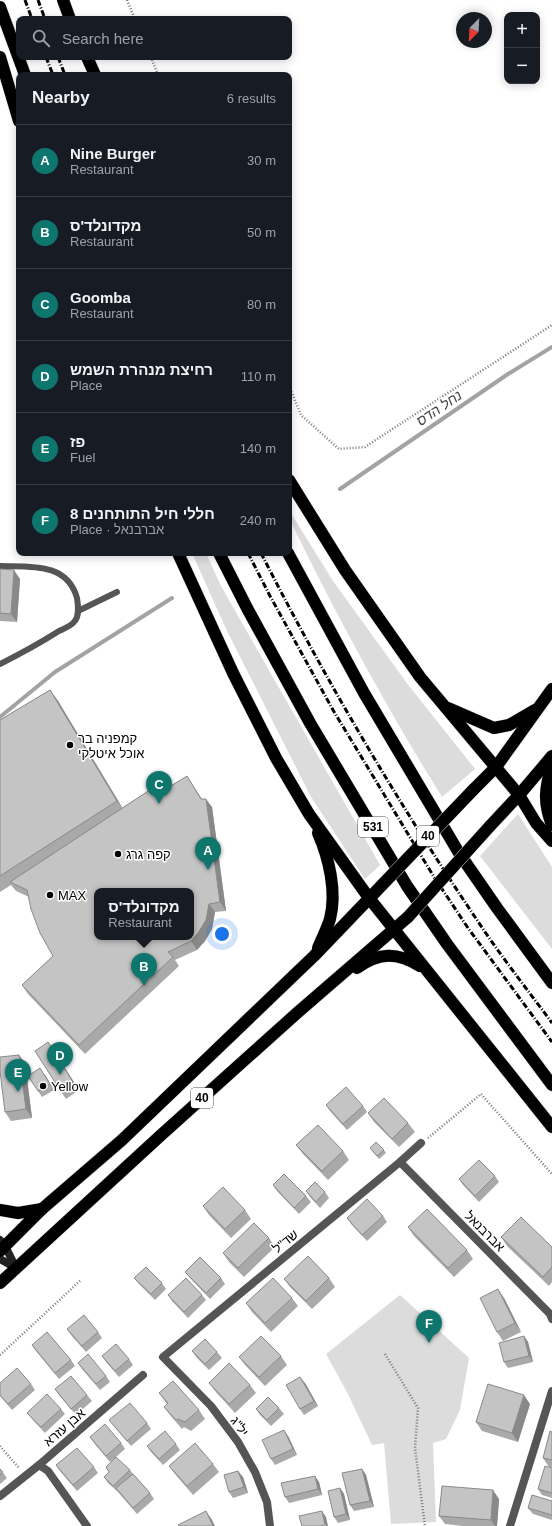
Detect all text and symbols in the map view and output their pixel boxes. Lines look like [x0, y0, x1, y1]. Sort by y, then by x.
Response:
north arrow [456, 12, 492, 48]
map controls [504, 12, 540, 84]
button: + [504, 12, 540, 48]
search box [16, 16, 292, 60]
icon: search [30, 27, 52, 49]
text: Search here [62, 30, 144, 47]
button: − [504, 48, 540, 84]
text: Nearby [32, 88, 90, 107]
text: 6 results [227, 91, 276, 106]
text: Nine Burger [70, 145, 156, 162]
text: A [40, 153, 50, 168]
text: 30 m [247, 153, 276, 168]
text: Restaurant [70, 162, 134, 177]
text: מקדונלד'ס [70, 217, 141, 234]
text: B [40, 225, 50, 240]
text: 50 m [247, 225, 276, 240]
text: Restaurant [70, 234, 134, 249]
text: Goomba [70, 289, 131, 306]
text: C [40, 297, 50, 312]
text: 80 m [247, 297, 276, 312]
text: Restaurant [70, 306, 134, 321]
text: רחיצת מנהרת השמש [70, 361, 213, 378]
text: D [40, 369, 50, 384]
text: 110 m [241, 369, 276, 384]
text: Place [70, 378, 103, 393]
water label: נחל הדס [413, 387, 465, 429]
text: פז [70, 433, 85, 450]
text: E [41, 441, 49, 456]
text: 140 m [240, 441, 276, 456]
text: Fuel [70, 450, 95, 465]
text: 8 חללי חיל התותחנים [70, 505, 215, 522]
text: F [41, 513, 49, 528]
text: 240 m [240, 513, 276, 528]
text: Place · אברבנאל [70, 522, 164, 537]
place label: קמפניה בר אוכל איטלקי [78, 731, 144, 761]
marker: קמפניה בר אוכל איטלקי [65, 740, 75, 750]
pin: C [146, 771, 172, 804]
road number: 531 [358, 817, 388, 837]
road number: 40 [417, 826, 439, 846]
pin: A [195, 837, 221, 870]
place label: קפה גרג [126, 847, 171, 862]
marker: קפה גרג [113, 849, 123, 859]
place label: MAX [58, 888, 87, 903]
popup [94, 888, 194, 940]
marker: MAX [45, 890, 55, 900]
text: מקדונלד'ס [108, 898, 180, 915]
text: Restaurant [108, 915, 172, 930]
your location [212, 924, 232, 944]
pin: B [131, 953, 157, 986]
pin: D [47, 1042, 73, 1075]
pin: E [5, 1059, 31, 1092]
place label: Yellow [51, 1079, 89, 1094]
marker: Yellow [38, 1081, 48, 1091]
road number: 40 [191, 1088, 213, 1108]
street label: אברבנאל [462, 1208, 508, 1254]
street label: שד"ל [270, 1227, 301, 1256]
pin: F [416, 1310, 442, 1343]
street label: אבן עזרא [41, 1405, 88, 1449]
street label: יל"ג [228, 1414, 252, 1439]

